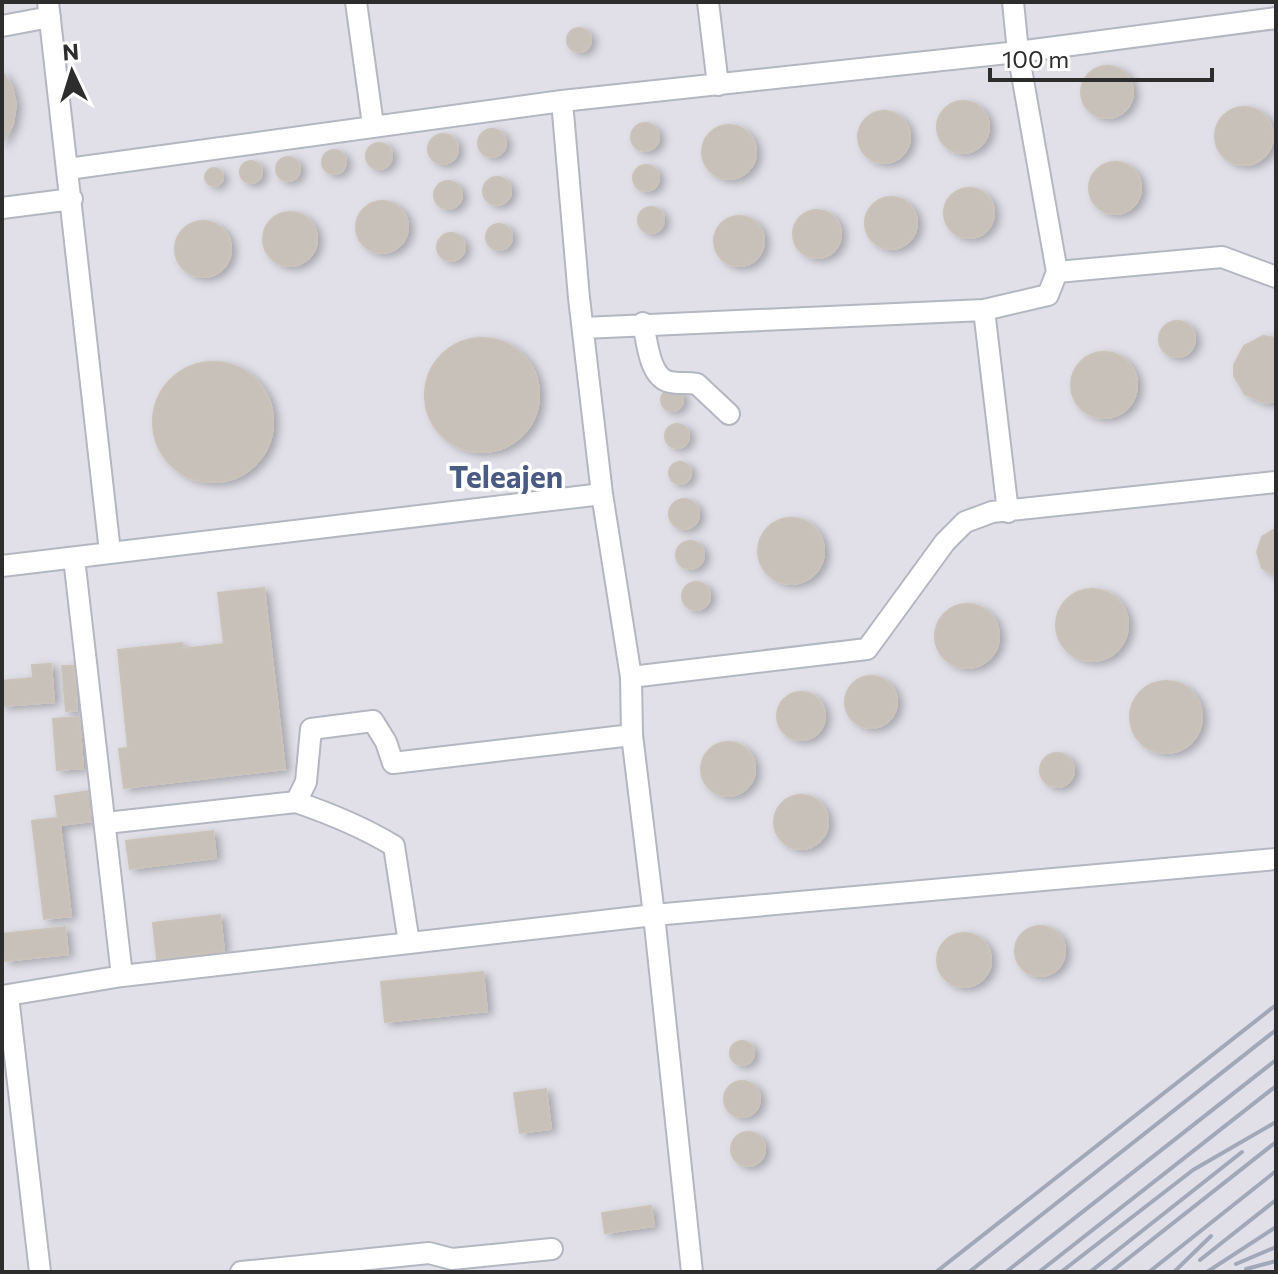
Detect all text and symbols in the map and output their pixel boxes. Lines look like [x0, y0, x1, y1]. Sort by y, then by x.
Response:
north arrow [32, 32, 112, 112]
scale bar [990, 32, 1212, 82]
text: N [61, 38, 80, 66]
text: 100 m [1002, 44, 1069, 73]
district label: Teleajen [449, 457, 563, 494]

